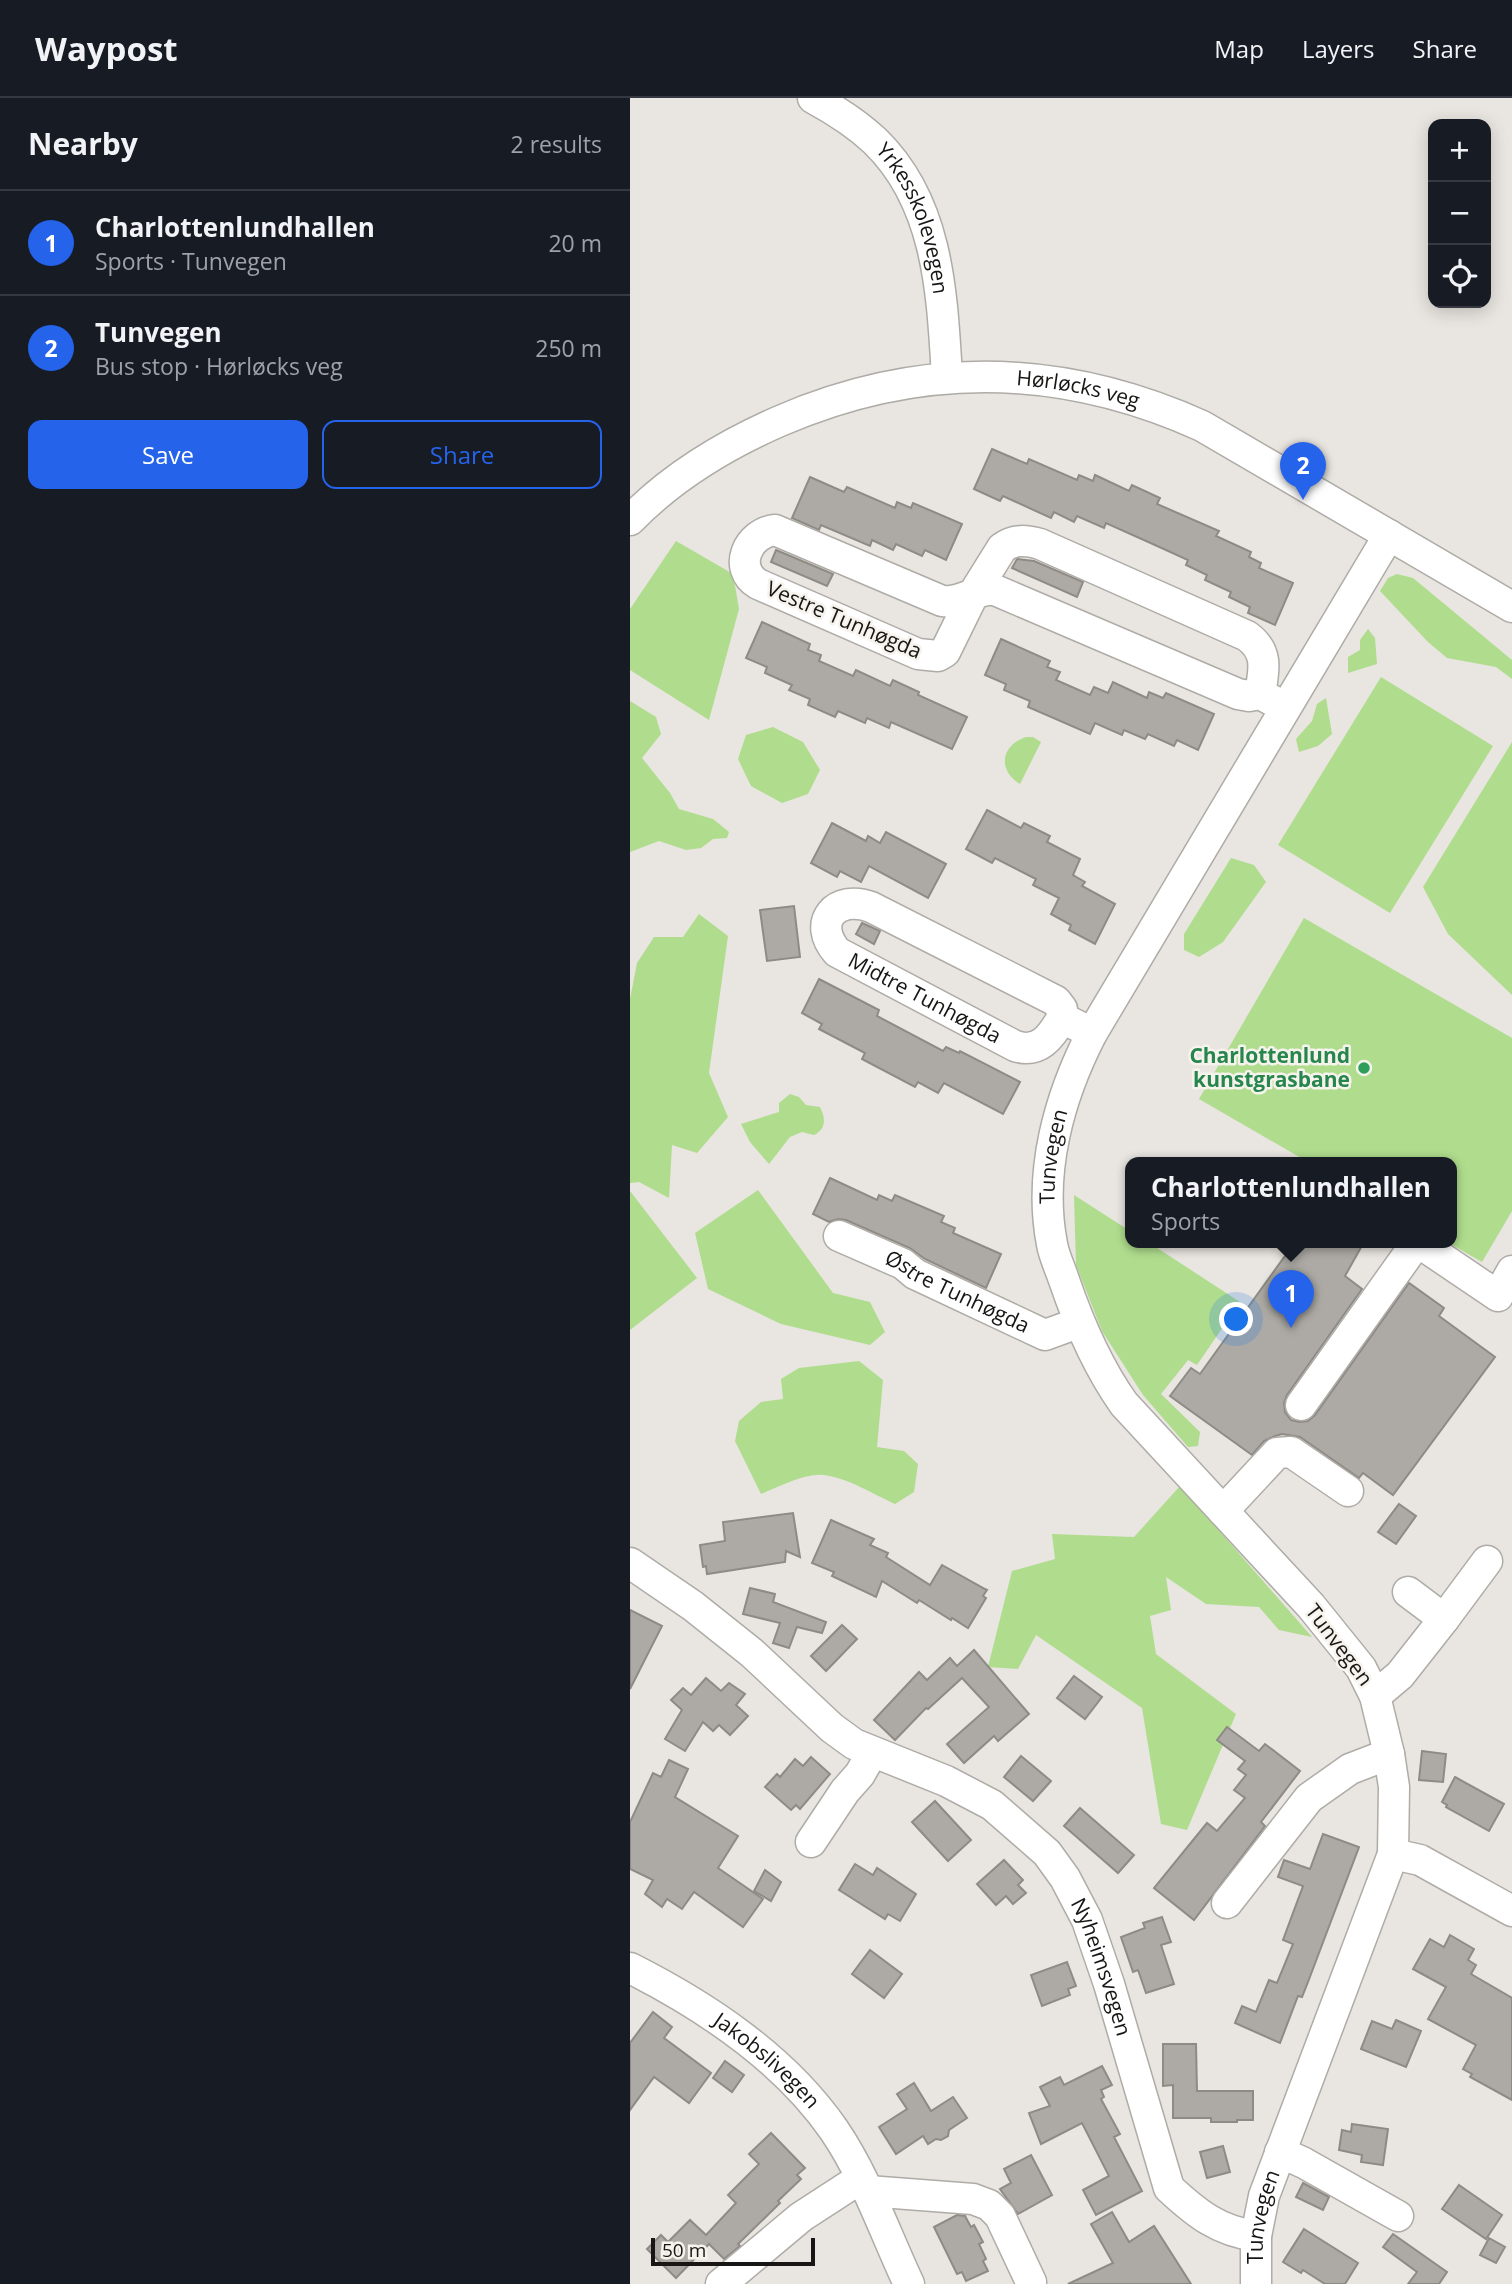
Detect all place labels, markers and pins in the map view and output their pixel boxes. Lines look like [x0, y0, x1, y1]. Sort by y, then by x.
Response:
pin: 2 [1280, 442, 1326, 500]
place label: Charlottenlund kunstgrasbane [1189, 1041, 1350, 1093]
marker: Charlottenlund kunstgrasbane [1356, 1060, 1372, 1076]
pin: 1 [1268, 1270, 1314, 1328]

